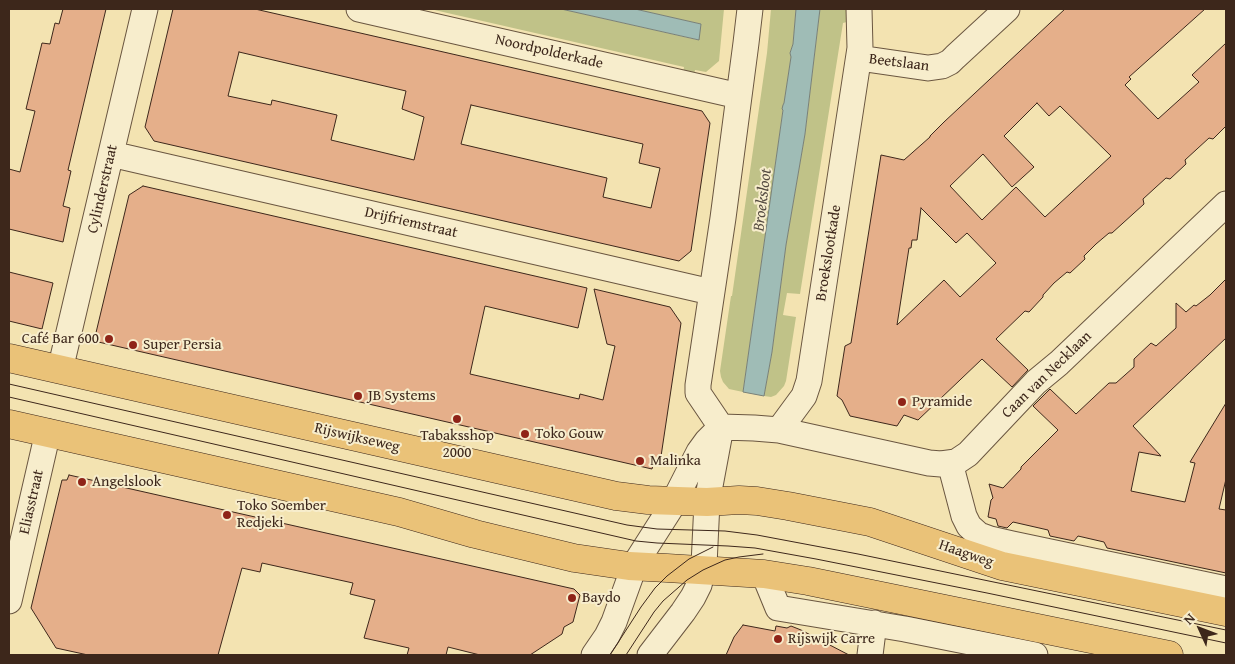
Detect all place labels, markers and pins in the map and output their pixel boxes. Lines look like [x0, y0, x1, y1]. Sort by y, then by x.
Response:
place label: Café Bar 600 [22, 330, 99, 348]
marker: Café Bar 600 [103, 333, 115, 345]
place label: Super Persia [143, 336, 222, 354]
marker: Super Persia [127, 339, 139, 351]
place label: JB Systems [368, 387, 436, 405]
marker: JB Systems [352, 390, 364, 402]
place label: Pyramide [912, 393, 972, 411]
marker: Pyramide [896, 396, 908, 408]
marker: Tabaksshop 2000 [451, 413, 463, 425]
place label: Toko Gouw [535, 425, 604, 443]
place label: Tabaksshop 2000 [420, 427, 494, 462]
marker: Toko Gouw [519, 428, 531, 440]
place label: Malinka [650, 452, 701, 470]
marker: Malinka [634, 455, 646, 467]
place label: Angelslook [92, 473, 161, 491]
marker: Angelslook [76, 476, 88, 488]
place label: Toko Soember Redjeki [237, 497, 326, 532]
marker: Toko Soember Redjeki [221, 509, 233, 521]
place label: Baydo [582, 589, 621, 607]
marker: Baydo [566, 592, 578, 604]
place label: Rijswijk Carre [788, 630, 875, 648]
marker: Rijswijk Carre [772, 633, 784, 645]

